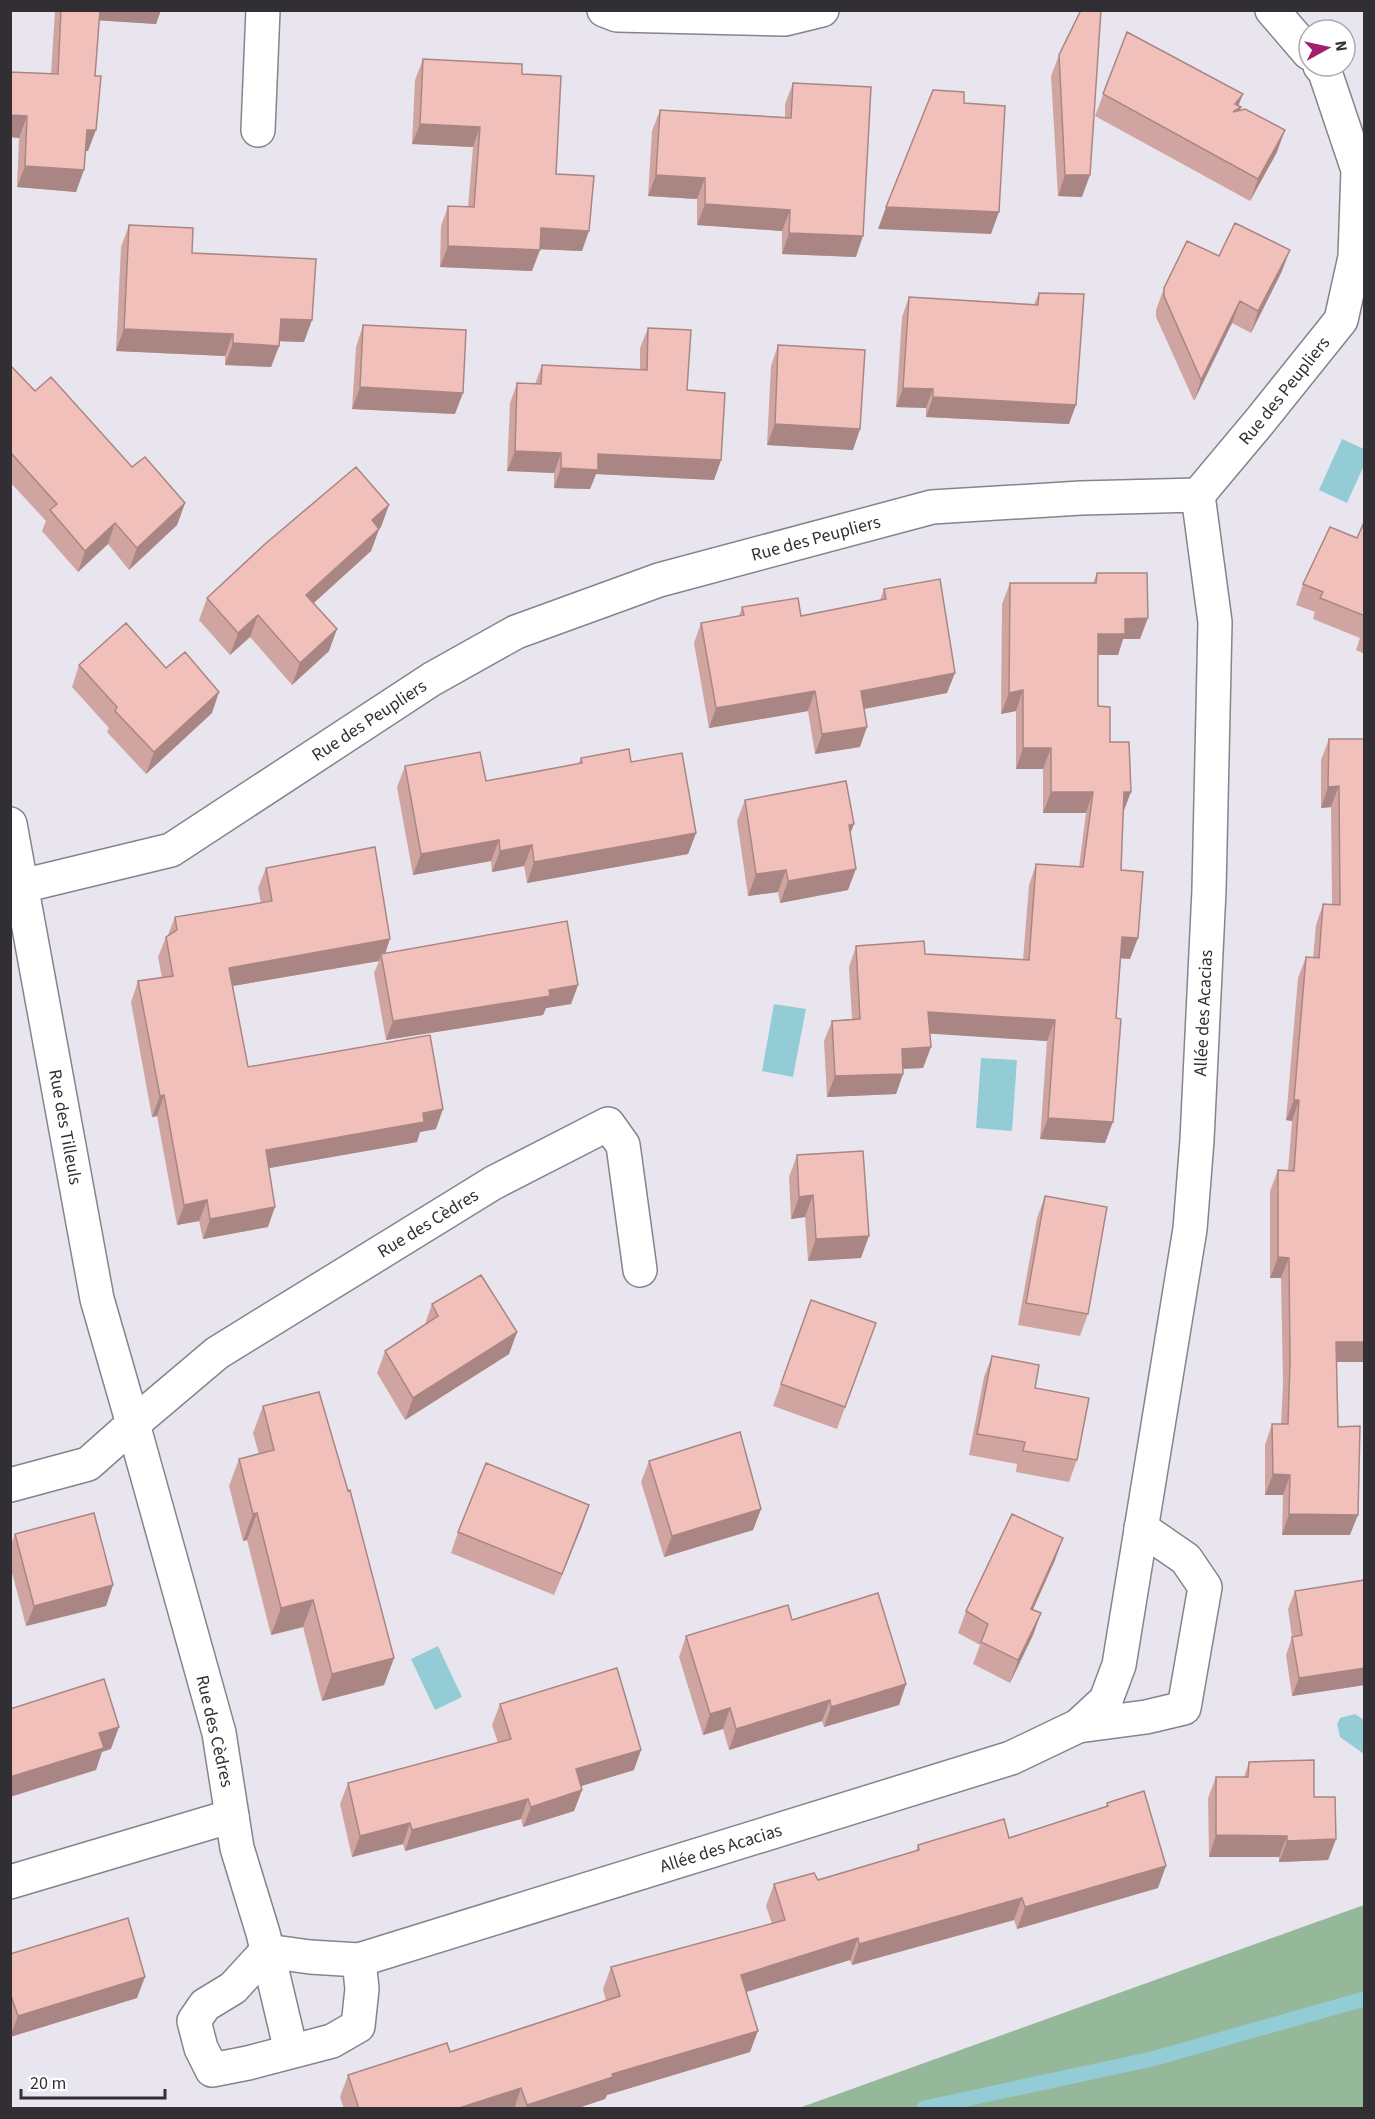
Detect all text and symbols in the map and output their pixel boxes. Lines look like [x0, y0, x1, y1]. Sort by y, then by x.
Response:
north arrow [1297, 18, 1357, 78]
text: N [1329, 39, 1352, 53]
street label: Rue des Peupliers [1233, 331, 1336, 451]
street label: Rue des Peupliers [748, 509, 883, 568]
street label: Rue des Peupliers [307, 674, 432, 768]
street label: Allée des Acacias [1188, 949, 1219, 1077]
street label: Rue des Tilleuls [42, 1067, 88, 1187]
street label: Rue des Cèdres [373, 1183, 483, 1264]
street label: Rue des Cèdres [189, 1673, 240, 1790]
street label: Allée des Acacias [657, 1818, 785, 1879]
scale bar [21, 2062, 165, 2100]
text: 20 m [30, 2071, 66, 2096]

